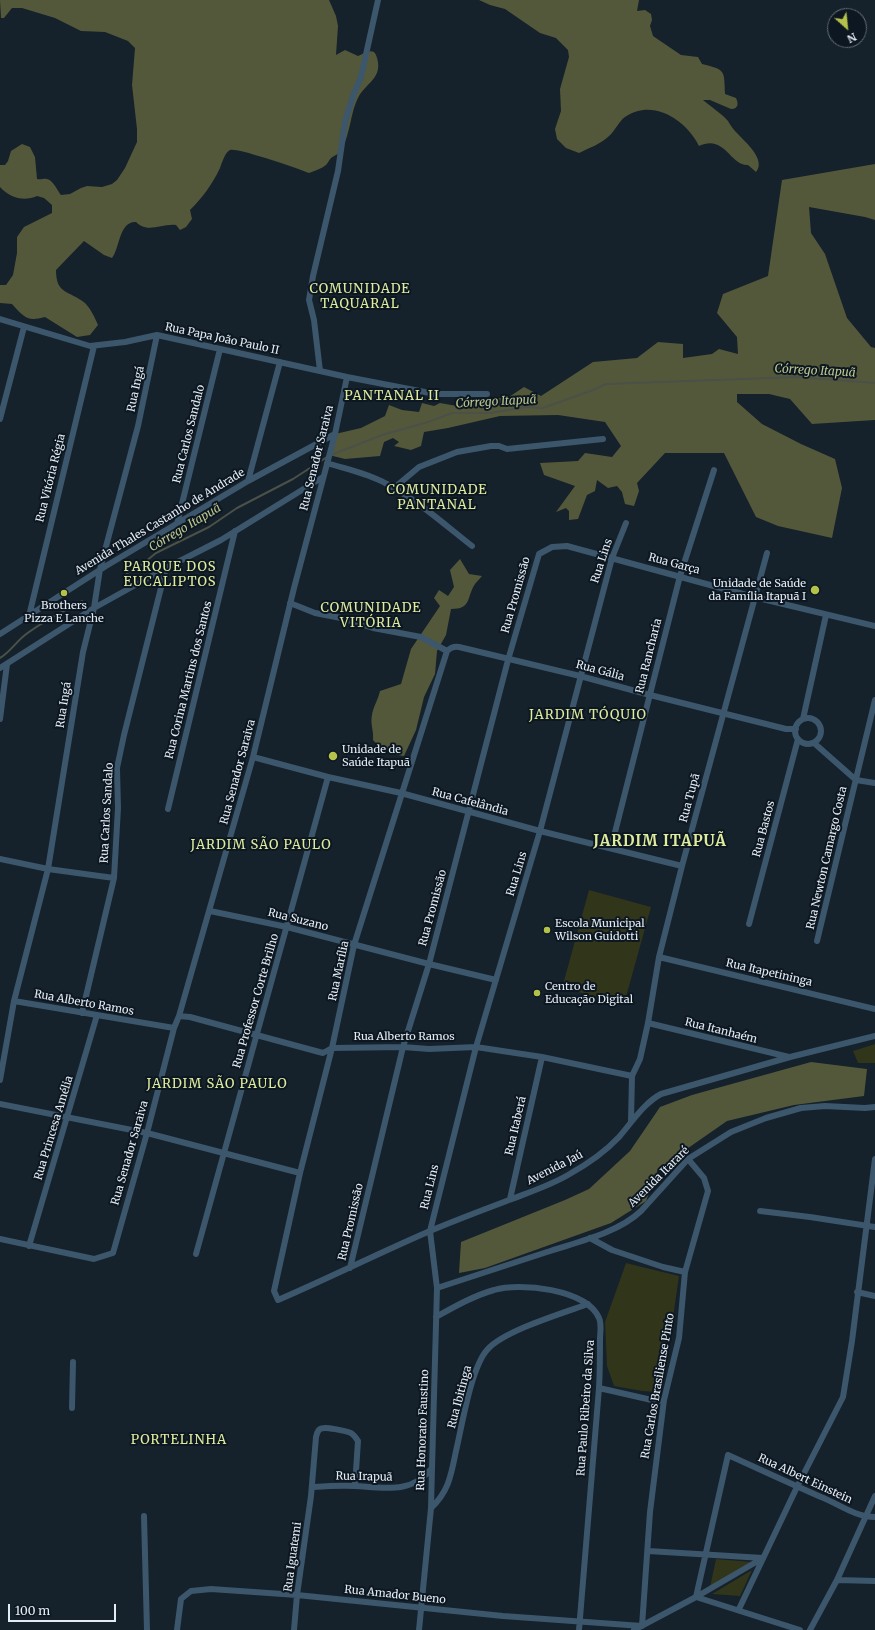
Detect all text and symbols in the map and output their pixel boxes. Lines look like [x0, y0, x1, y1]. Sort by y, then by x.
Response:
north arrow [827, 8, 867, 48]
text: N [845, 30, 859, 46]
district label: COMUNIDADE TAQUARAL [309, 281, 411, 312]
street label: Rua Papa João Paulo II [164, 320, 280, 358]
water label: Córrego Itapuã [774, 362, 856, 380]
street label: Rua Ingá [125, 365, 147, 413]
street label: Rua Carlos Sandalo [170, 383, 208, 485]
district label: PANTANAL II [344, 388, 440, 404]
water label: Córrego Itapuã [455, 393, 537, 411]
street label: Rua Senador Saraiva [298, 404, 336, 512]
street label: Rua Vitória Régia [34, 432, 68, 524]
street label: Avenida Thales Castanho de Andrade [73, 466, 247, 578]
district label: COMUNIDADE PANTANAL [386, 482, 488, 513]
water label: Córrego Itapuã [147, 501, 223, 555]
street label: Rua Lins [589, 537, 615, 585]
street label: Rua Garça [647, 551, 701, 577]
street label: Rua Promissão [499, 555, 533, 635]
district label: PARQUE DOS EUCALIPTOS [123, 559, 217, 590]
place label: Unidade de Saúde da Família Itapuã I [708, 577, 806, 603]
marker: Unidade de Saúde da Família Itapuã I [809, 584, 821, 596]
marker: Brothers Pizza E Lanche [59, 588, 69, 598]
place label: Brothers Pizza E Lanche [24, 599, 104, 625]
street label: Rua Corina Martins dos Santos [163, 600, 215, 760]
district label: COMUNIDADE VITÓRIA [320, 600, 422, 631]
street label: Rua Rancharia [633, 617, 665, 695]
street label: Rua Gália [574, 658, 626, 684]
street label: Rua Ingá [54, 681, 74, 729]
district label: JARDIM TÓQUIO [529, 707, 647, 723]
street label: Rua Senador Saraiva [218, 718, 258, 826]
place label: Unidade de Saúde Itapuã [342, 743, 410, 769]
marker: Unidade de Saúde Itapuã [327, 750, 339, 762]
street label: Rua Carlos Sandalo [98, 762, 116, 864]
street label: Rua Tupã [677, 772, 703, 824]
street label: Rua Cafelândia [430, 785, 510, 819]
street label: Rua Newton Camargo Costa [804, 785, 850, 931]
street label: Rua Bastos [750, 799, 778, 859]
district label: JARDIM ITAPUÃ [593, 833, 727, 851]
district label: JARDIM SÃO PAULO [190, 837, 332, 853]
street label: Rua Lins [504, 850, 530, 898]
street label: Rua Promissão [416, 868, 450, 948]
street label: Rua Suzano [266, 906, 330, 934]
place label: Escola Municipal Wilson Guidotti [555, 917, 645, 943]
marker: Escola Municipal Wilson Guidotti [542, 925, 552, 935]
street label: Rua Professor Corte Brilho [230, 932, 282, 1070]
street label: Rua Marília [326, 940, 352, 1002]
street label: Rua Itapetininga [725, 957, 813, 989]
place label: Centro de Educação Digital [545, 980, 633, 1006]
street label: Rua Alberto Ramos [33, 988, 135, 1018]
marker: Centro de Educação Digital [532, 988, 542, 998]
street label: Rua Itanhaém [683, 1016, 759, 1046]
street label: Rua Alberto Ramos [353, 1030, 455, 1044]
street label: Rua Princesa Amélia [32, 1074, 76, 1182]
district label: JARDIM SÃO PAULO [146, 1076, 288, 1092]
street label: Rua Itaberá [503, 1095, 529, 1157]
street label: Rua Senador Saraiva [109, 1099, 151, 1207]
street label: Avenida Itararé [626, 1144, 692, 1210]
street label: Avenida Jaú [525, 1148, 585, 1188]
street label: Rua Lins [418, 1163, 442, 1211]
street label: Rua Promissão [336, 1182, 366, 1262]
street label: Rua Carlos Brasiliense Pinto [639, 1312, 677, 1460]
street label: Rua Paulo Ribeiro da Silva [575, 1340, 597, 1476]
street label: Rua Ibitinga [445, 1364, 475, 1430]
street label: Rua Honorato Faustino [414, 1369, 432, 1491]
district label: PORTELINHA [131, 1432, 227, 1448]
street label: Rua Albert Einstein [756, 1451, 854, 1507]
street label: Rua Irapuã [335, 1470, 393, 1484]
street label: Rua Iguatemi [282, 1521, 304, 1593]
street label: Rua Amador Bueno [344, 1583, 446, 1607]
scale bar [10, 1596, 118, 1622]
text: 100 m [15, 1603, 50, 1618]

